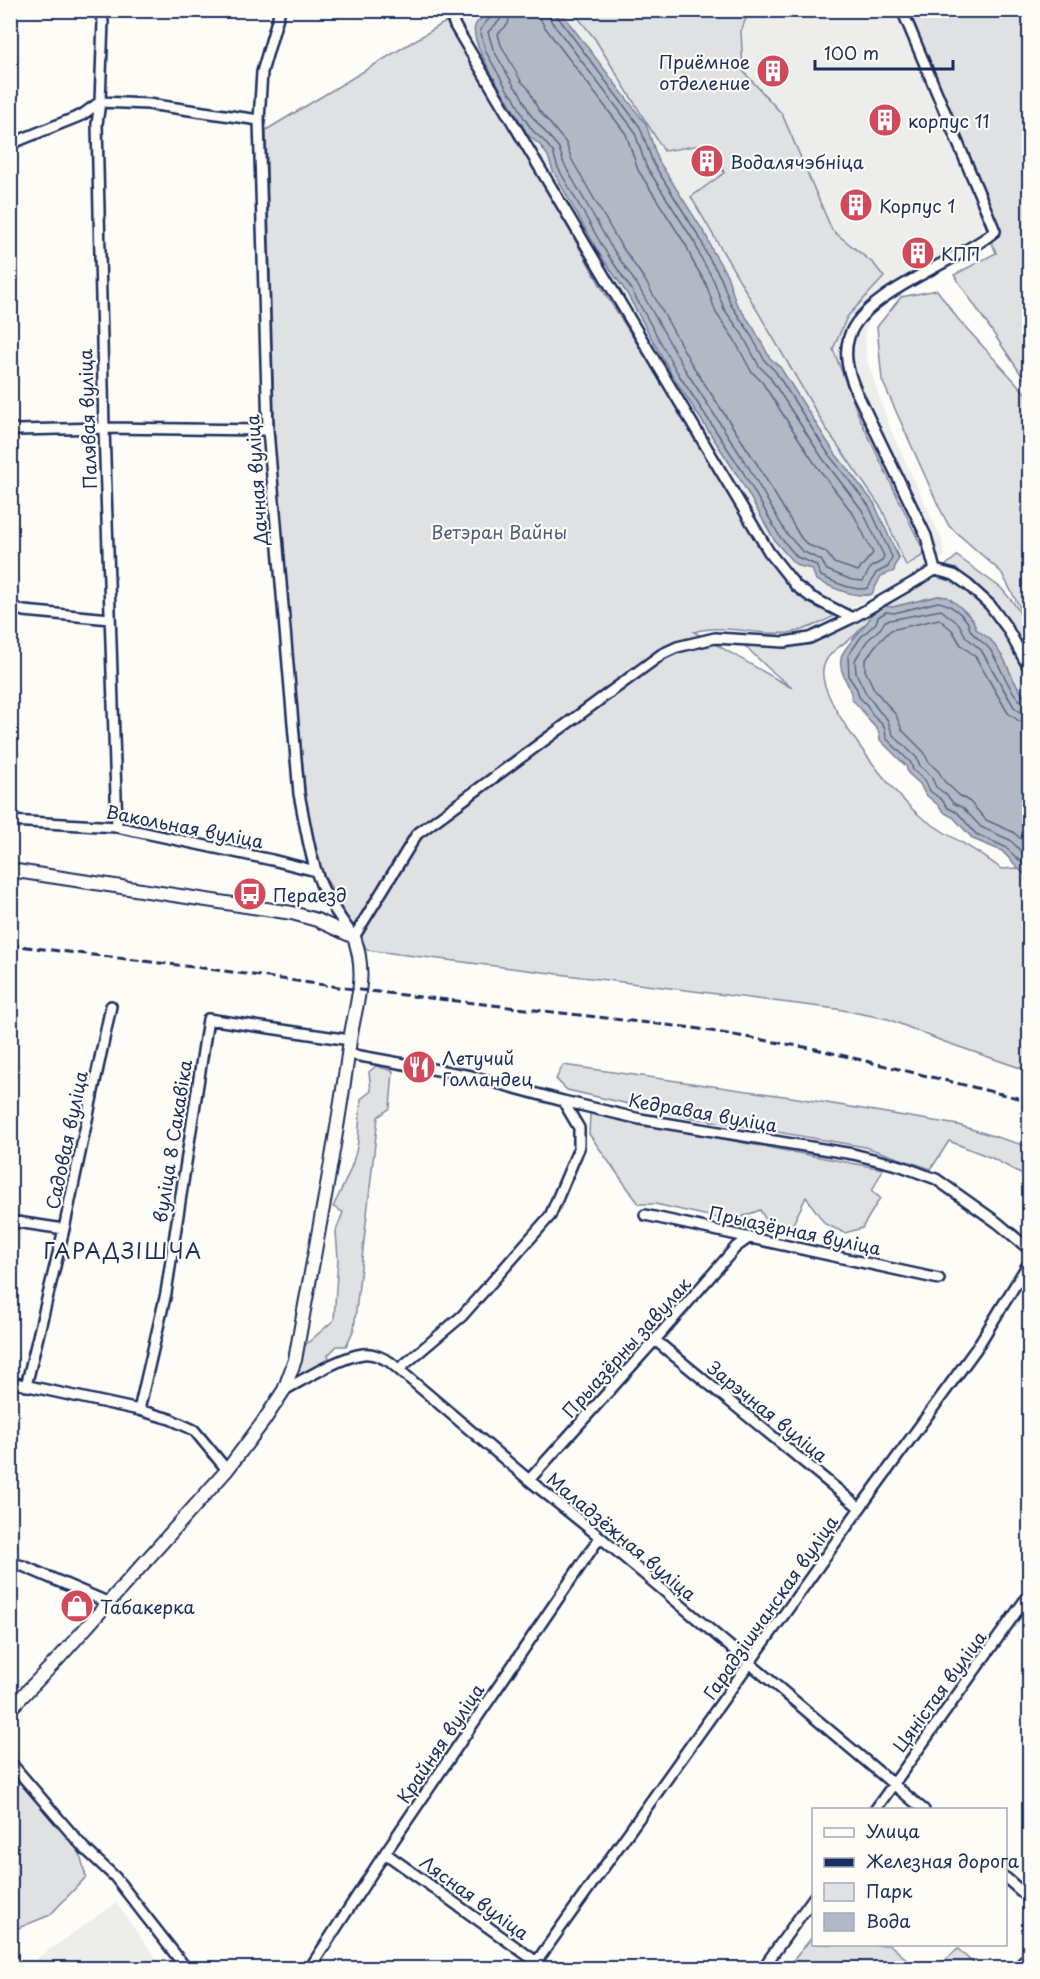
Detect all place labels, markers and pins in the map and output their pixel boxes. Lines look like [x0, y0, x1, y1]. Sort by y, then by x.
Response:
place label: Приёмное отделение [659, 48, 750, 96]
building icon: Приёмное отделение [755, 53, 791, 89]
building icon: корпус 11 [867, 102, 903, 138]
place label: корпус 11 [908, 107, 990, 134]
building icon: Водалячэбніца [689, 143, 725, 179]
place label: Водалячэбніца [730, 148, 864, 175]
building icon: Корпус 1 [838, 187, 874, 223]
place label: Корпус 1 [879, 192, 955, 219]
building icon: КПП [900, 235, 936, 271]
place label: КПП [941, 240, 981, 267]
bus stop icon: Пераезд [232, 876, 268, 912]
place label: Пераезд [273, 881, 347, 908]
place label: Летучий Голландец [442, 1044, 533, 1092]
restaurant icon: Летучий Голландец [401, 1049, 437, 1085]
shop icon: Табакерка [59, 1588, 95, 1624]
place label: Табакерка [100, 1593, 196, 1620]

